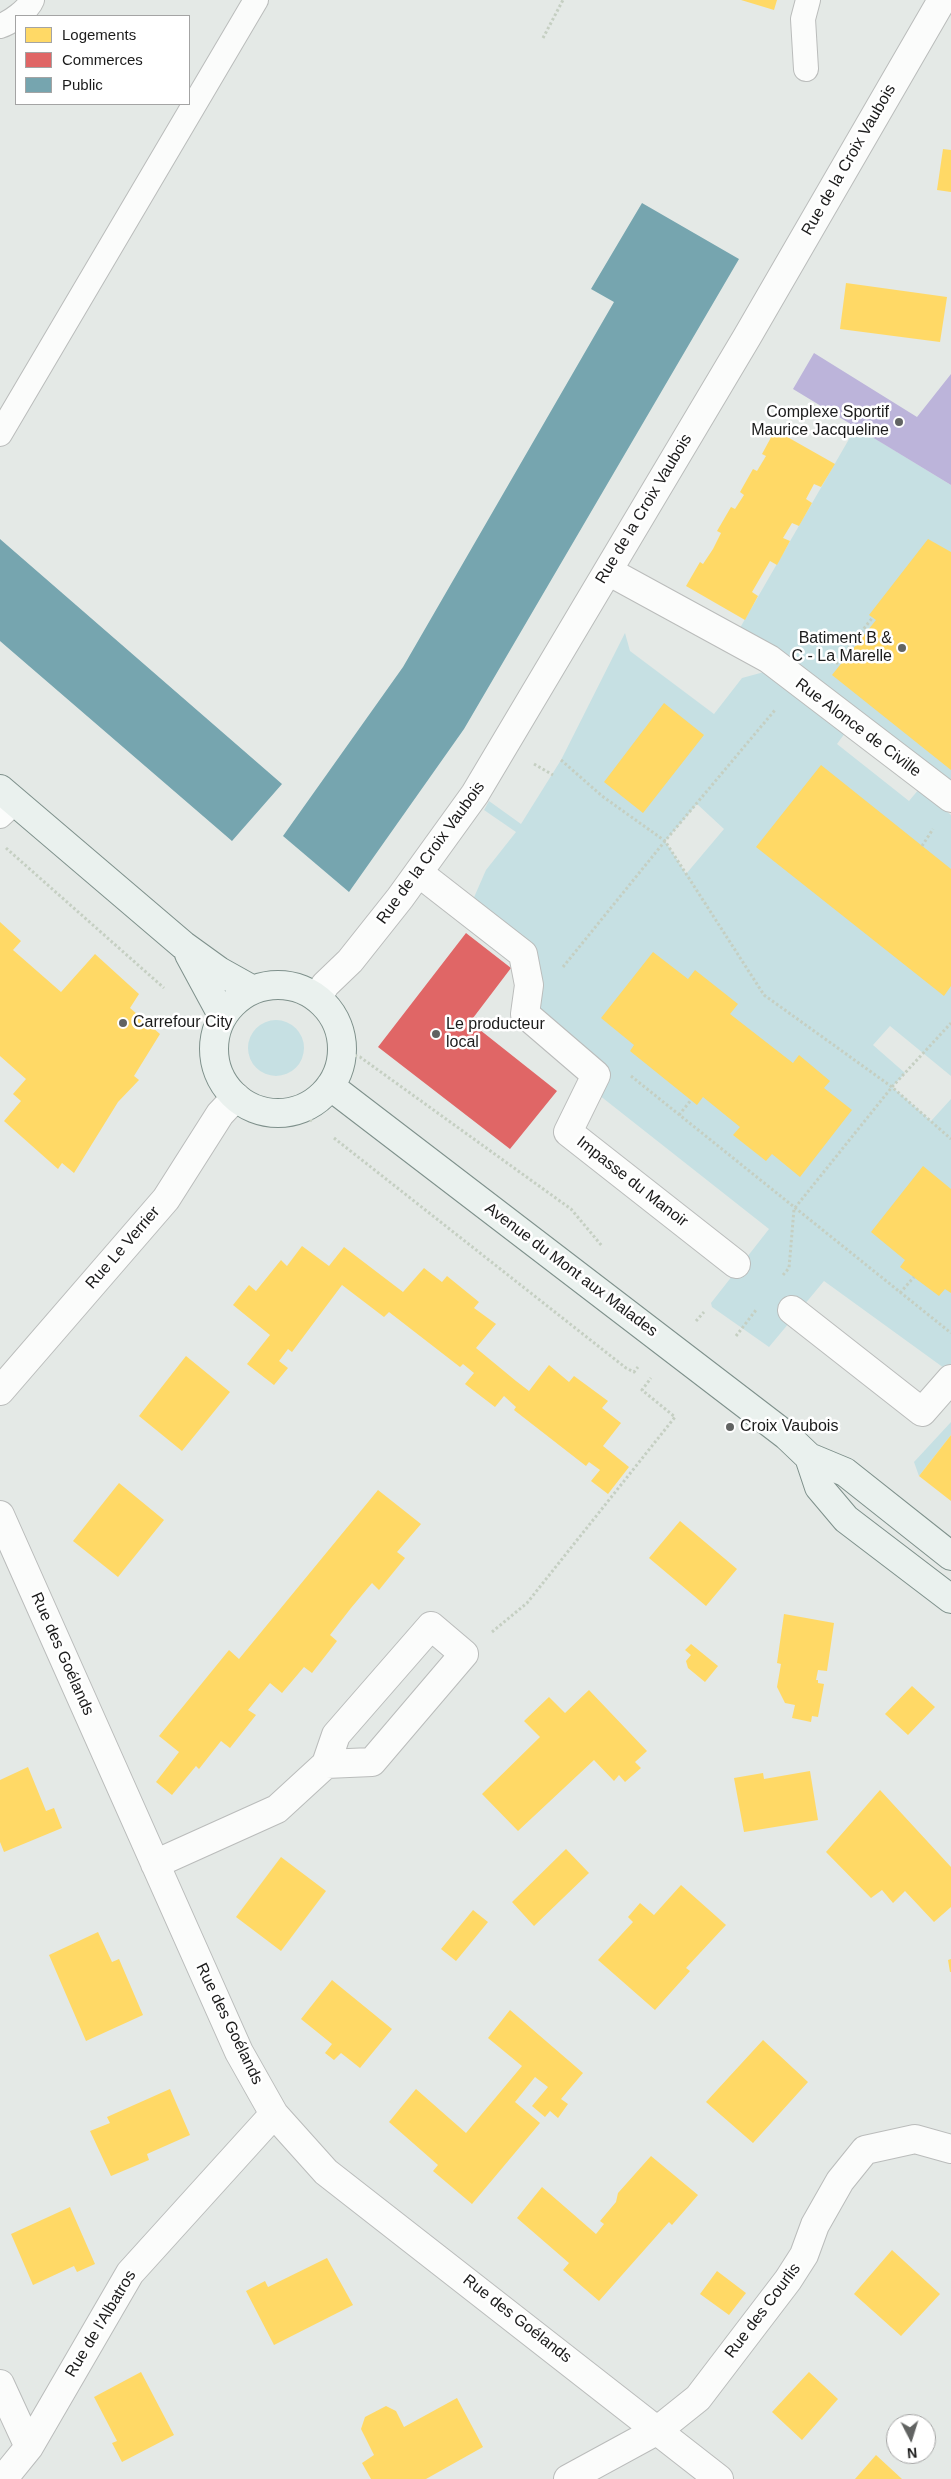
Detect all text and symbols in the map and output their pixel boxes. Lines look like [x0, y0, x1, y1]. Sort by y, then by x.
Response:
legend [15, 15, 190, 105]
text: Logements [62, 26, 136, 43]
text: Commerces [62, 51, 143, 68]
text: Public [62, 76, 103, 93]
street label: Rue de la Croix Vaubois [798, 81, 900, 239]
place label: Complexe Sportif Maurice Jacqueline [751, 403, 889, 441]
marker: Complexe Sportif Maurice Jacqueline [893, 416, 905, 428]
street label: Rue de la Croix Vaubois [592, 431, 696, 587]
place label: Batiment B & C - La Marelle [792, 629, 892, 667]
marker: Batiment B & C - La Marelle [896, 642, 908, 654]
street label: Rue Alonce de Civille [791, 675, 925, 781]
street label: Rue de la Croix Vaubois [373, 778, 489, 928]
place label: Carrefour City [133, 1013, 233, 1033]
place label: Le producteur local [446, 1015, 545, 1053]
marker: Carrefour City [117, 1017, 129, 1029]
marker: Le producteur local [430, 1028, 442, 1040]
street label: Impasse du Manoir [572, 1133, 692, 1231]
street label: Avenue du Mont aux Malades [481, 1199, 661, 1341]
street label: Rue Le Verrier [82, 1203, 164, 1293]
place label: Croix Vaubois [740, 1417, 838, 1437]
marker: Croix Vaubois [724, 1421, 736, 1433]
street label: Rue des Goélands [26, 1590, 98, 1718]
street label: Rue des Goélands [191, 1960, 267, 2088]
street label: Rue des Courlis [721, 2260, 805, 2362]
street label: Rue de l'Albatros [62, 2267, 140, 2381]
street label: Rue des Goélands [459, 2271, 575, 2367]
north arrow [886, 2414, 936, 2464]
text: N [906, 2445, 918, 2461]

